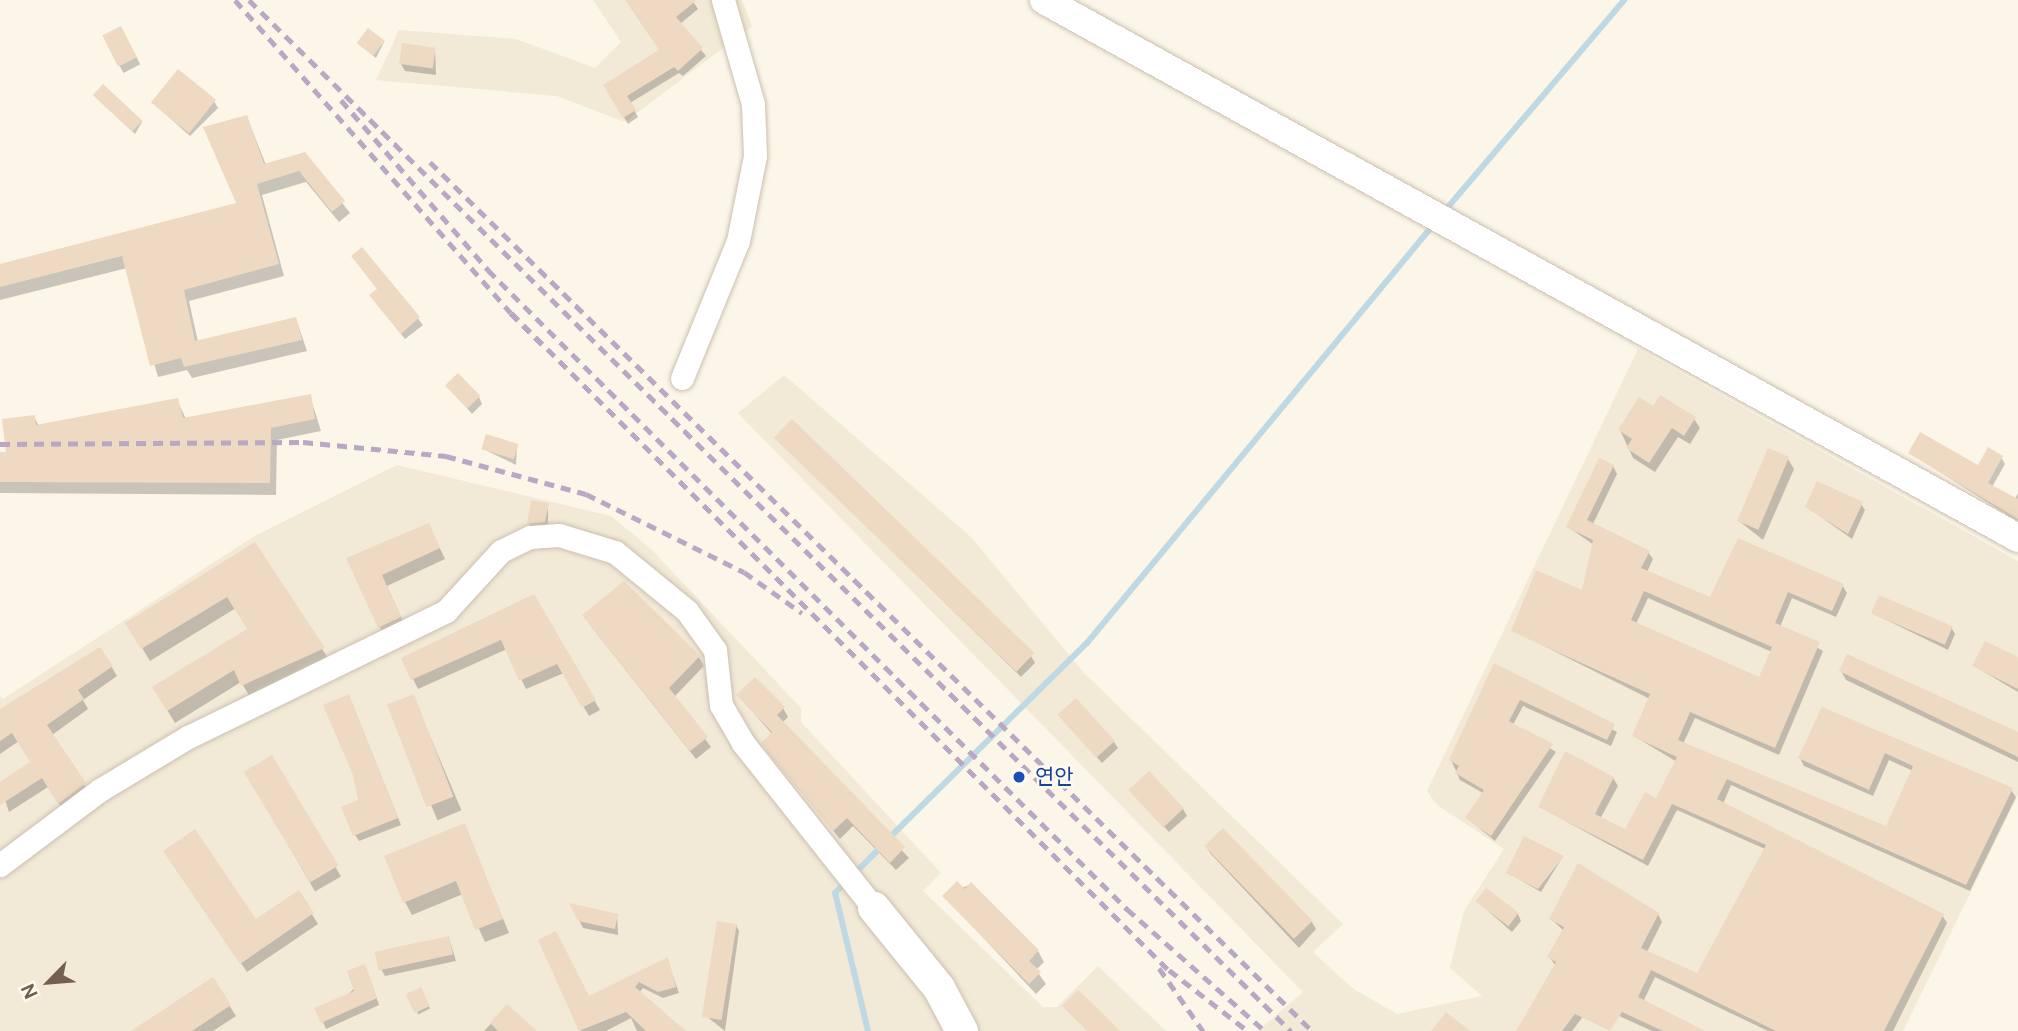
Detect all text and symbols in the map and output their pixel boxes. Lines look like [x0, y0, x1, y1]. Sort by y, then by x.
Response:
place label: 연안 [1035, 764, 1074, 790]
marker: 연안 [1009, 767, 1029, 787]
north arrow [14, 947, 84, 1017]
text: N [15, 980, 44, 1003]

